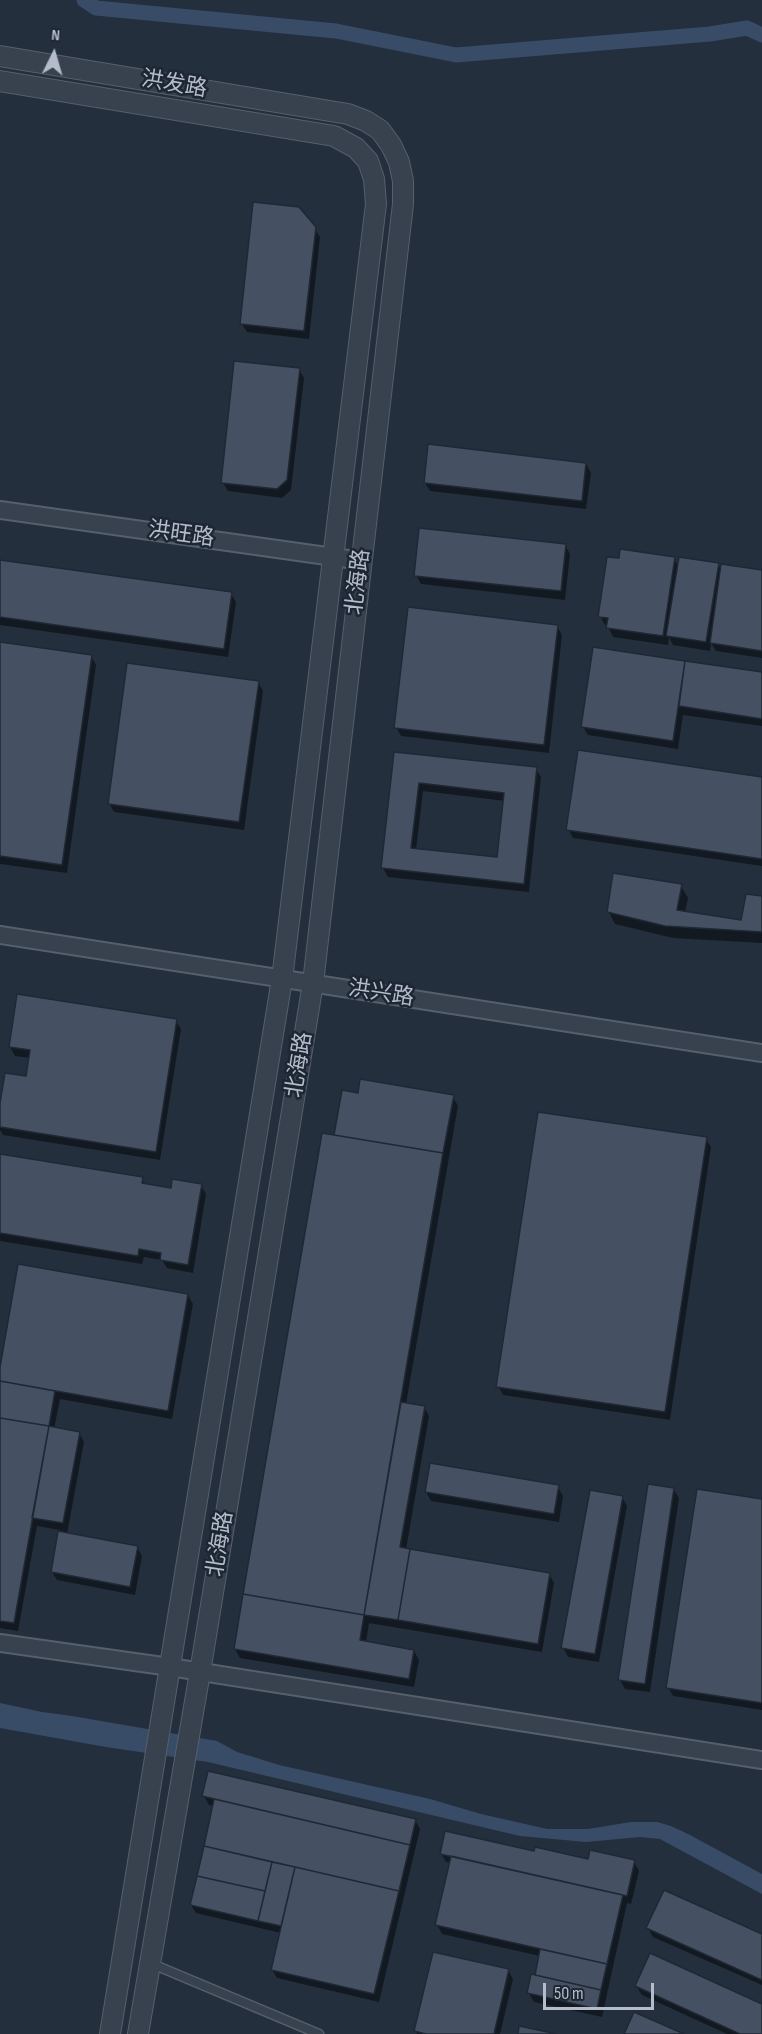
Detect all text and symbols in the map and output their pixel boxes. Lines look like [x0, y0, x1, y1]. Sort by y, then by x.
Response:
north arrow [24, 24, 84, 84]
text: N [51, 26, 61, 45]
street label: 洪发路 [139, 66, 209, 104]
street label: 洪旺路 [146, 517, 216, 553]
street label: 北海路 [342, 548, 376, 616]
street label: 洪兴路 [346, 976, 416, 1012]
street label: 北海路 [282, 1030, 318, 1100]
street label: 北海路 [203, 1509, 239, 1579]
scale bar [546, 1971, 657, 2009]
text: 50 m [554, 1983, 584, 2004]

